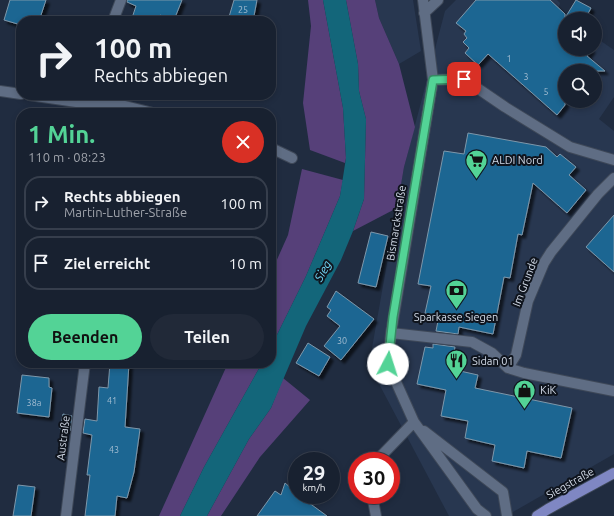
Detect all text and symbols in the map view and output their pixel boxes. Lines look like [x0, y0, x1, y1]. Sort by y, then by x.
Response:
house number: 25 [238, 5, 248, 15]
map controls [558, 12, 602, 108]
button: sound [558, 12, 602, 56]
icon: right [28, 32, 80, 84]
text: 100 m [94, 32, 172, 63]
house number: 1 [506, 54, 512, 64]
pin [447, 62, 481, 96]
button: search [558, 64, 602, 108]
text: Rechts abbiegen [94, 65, 228, 85]
icon: arrive [453, 68, 475, 90]
house number: 3 [523, 72, 529, 82]
house number: 5 [543, 87, 549, 97]
text: 1 Min. [28, 121, 95, 148]
button: close [222, 121, 264, 163]
supermarket icon: ALDI Nord [464, 147, 490, 180]
text: 110 m · 08:23 [28, 150, 106, 164]
place label: ALDI Nord [492, 154, 543, 166]
street label: Bismarckstraße [384, 185, 408, 261]
text: Rechts abbiegen [64, 188, 181, 205]
icon: right [30, 192, 52, 214]
text: 100 m [220, 195, 262, 212]
text: Martin-Luther-Straße [64, 205, 187, 219]
icon: arrive [30, 252, 52, 274]
text: Ziel erreicht [64, 255, 150, 272]
text: 10 m [229, 255, 262, 272]
street label: Im Grunde [510, 256, 540, 308]
water label: Sieg [311, 258, 334, 284]
bank icon: Sparkasse Siegen [443, 278, 469, 311]
place label: Sparkasse Siegen [414, 311, 498, 323]
button: Beenden [28, 314, 142, 360]
button: Teilen [150, 314, 264, 360]
house number: 30 [337, 336, 347, 346]
position arrow [367, 343, 409, 385]
restaurant icon: Sidan 01 [443, 348, 469, 381]
place label: Sidan 01 [472, 355, 514, 367]
shop icon: KiK [512, 377, 538, 410]
place label: KiK [540, 384, 557, 396]
house number: 41 [107, 396, 117, 406]
house number: 38a [27, 398, 41, 408]
street label: Austraße [54, 415, 72, 461]
house number: 43 [109, 445, 119, 455]
speed limit sign: 30 [348, 452, 400, 504]
text: 29 [303, 461, 325, 484]
street label: Siegstraße [544, 465, 596, 501]
text: km/h [302, 482, 326, 493]

